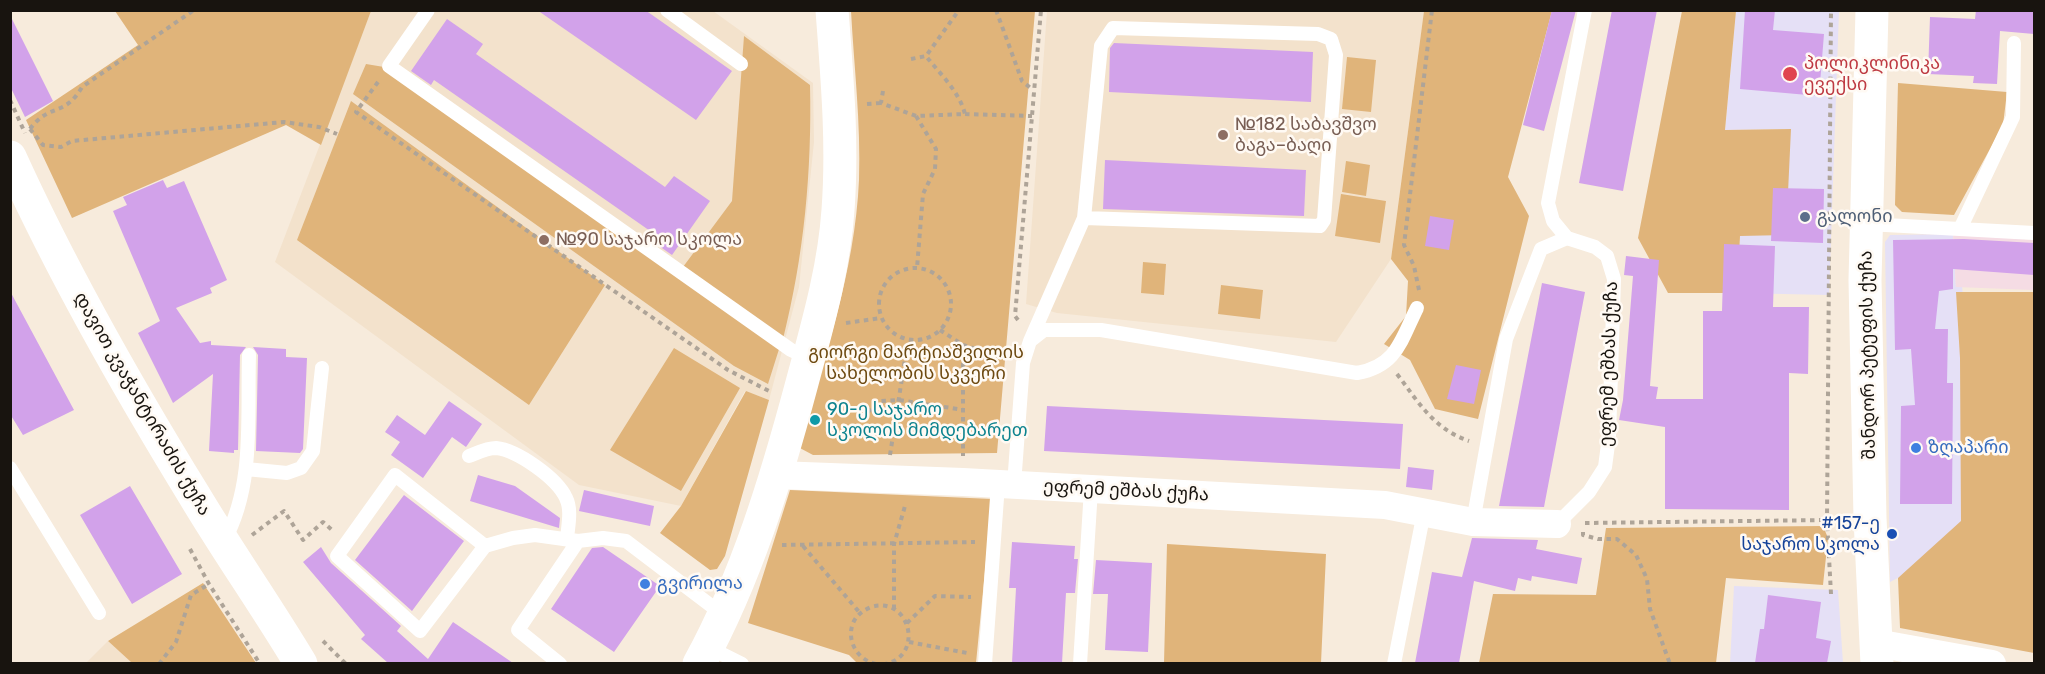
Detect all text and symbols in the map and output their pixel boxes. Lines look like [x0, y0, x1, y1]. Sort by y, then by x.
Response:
place label: პოლიკლინიკა ევექსი [1804, 53, 1940, 96]
marker: პოლიკლინიკა ევექსი [1781, 65, 1799, 83]
place label: №182 საბავშვო ბაგა–ბაღი [1235, 114, 1377, 156]
marker: №182 საბავშვო ბაგა–ბაღი [1216, 128, 1230, 142]
place label: გალონი [1817, 206, 1893, 228]
marker: გალონი [1798, 210, 1812, 224]
place label: №90 საჯარო სკოლა [556, 229, 742, 251]
marker: №90 საჯარო სკოლა [537, 233, 551, 247]
street label: შანდორ პეტეფის ქუჩა [1855, 250, 1881, 460]
street label: ეფრემ ეშბას ქუჩა [1595, 281, 1623, 447]
street label: დავით კვაჭანტირაძის ქუჩა [69, 288, 215, 520]
park label: გიორგი მარტიაშვილის სახელობის სკვერი [808, 342, 1024, 385]
place label: 90-ე საჯარო სკოლის მიმდებარეთ [827, 399, 1028, 442]
marker: 90-ე საჯარო სკოლის მიმდებარეთ [808, 413, 822, 427]
place label: ზღაპარი [1928, 437, 2009, 459]
marker: ზღაპარი [1909, 441, 1923, 455]
street label: ეფრემ ეშბას ქუჩა [1043, 476, 1209, 506]
place label: #157-ე საჯარო სკოლა [1741, 513, 1880, 556]
marker: #157-ე საჯარო სკოლა [1885, 527, 1899, 541]
place label: გვირილა [657, 573, 743, 595]
marker: გვირილა [638, 577, 652, 591]

